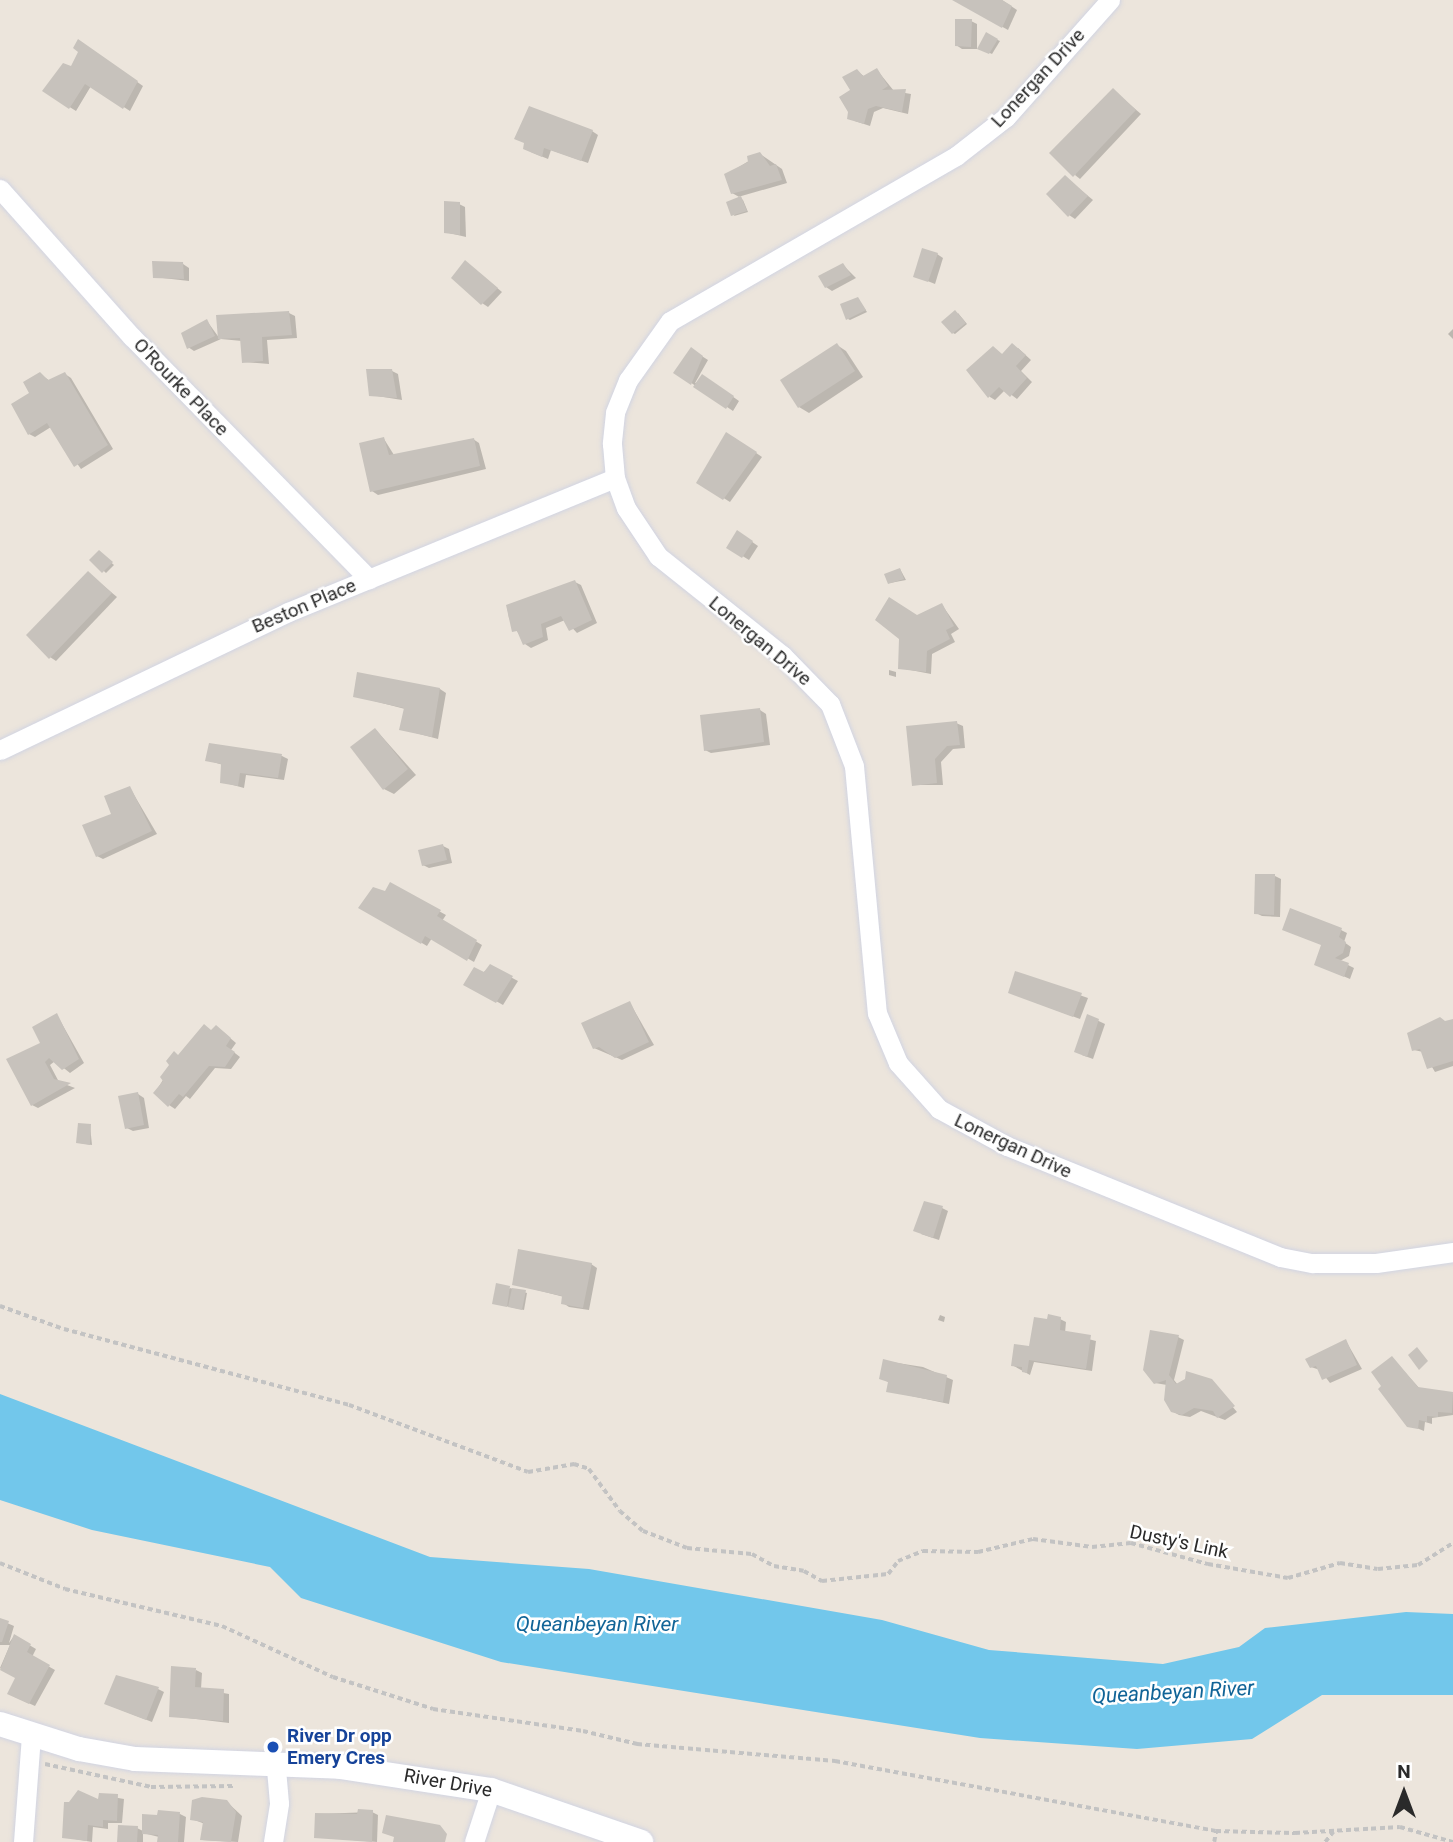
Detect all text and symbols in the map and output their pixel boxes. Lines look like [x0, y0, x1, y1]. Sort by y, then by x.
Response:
street label: Lonergan Drive [986, 24, 1090, 132]
street label: O'Rourke Place [129, 333, 233, 441]
street label: Beston Place [249, 574, 359, 638]
street label: Lonergan Drive [704, 592, 816, 690]
street label: Lonergan Drive [951, 1109, 1075, 1183]
street label: Dusty's Link [1128, 1520, 1230, 1564]
water label: Queanbeyan River [516, 1611, 678, 1637]
water label: Queanbeyan River [1091, 1675, 1255, 1709]
place label: River Dr opp Emery Cres [287, 1725, 392, 1769]
marker: River Dr opp Emery Cres [265, 1739, 281, 1755]
north arrow [1369, 1758, 1439, 1828]
text: N [1397, 1760, 1411, 1783]
street label: River Drive [402, 1764, 494, 1802]

